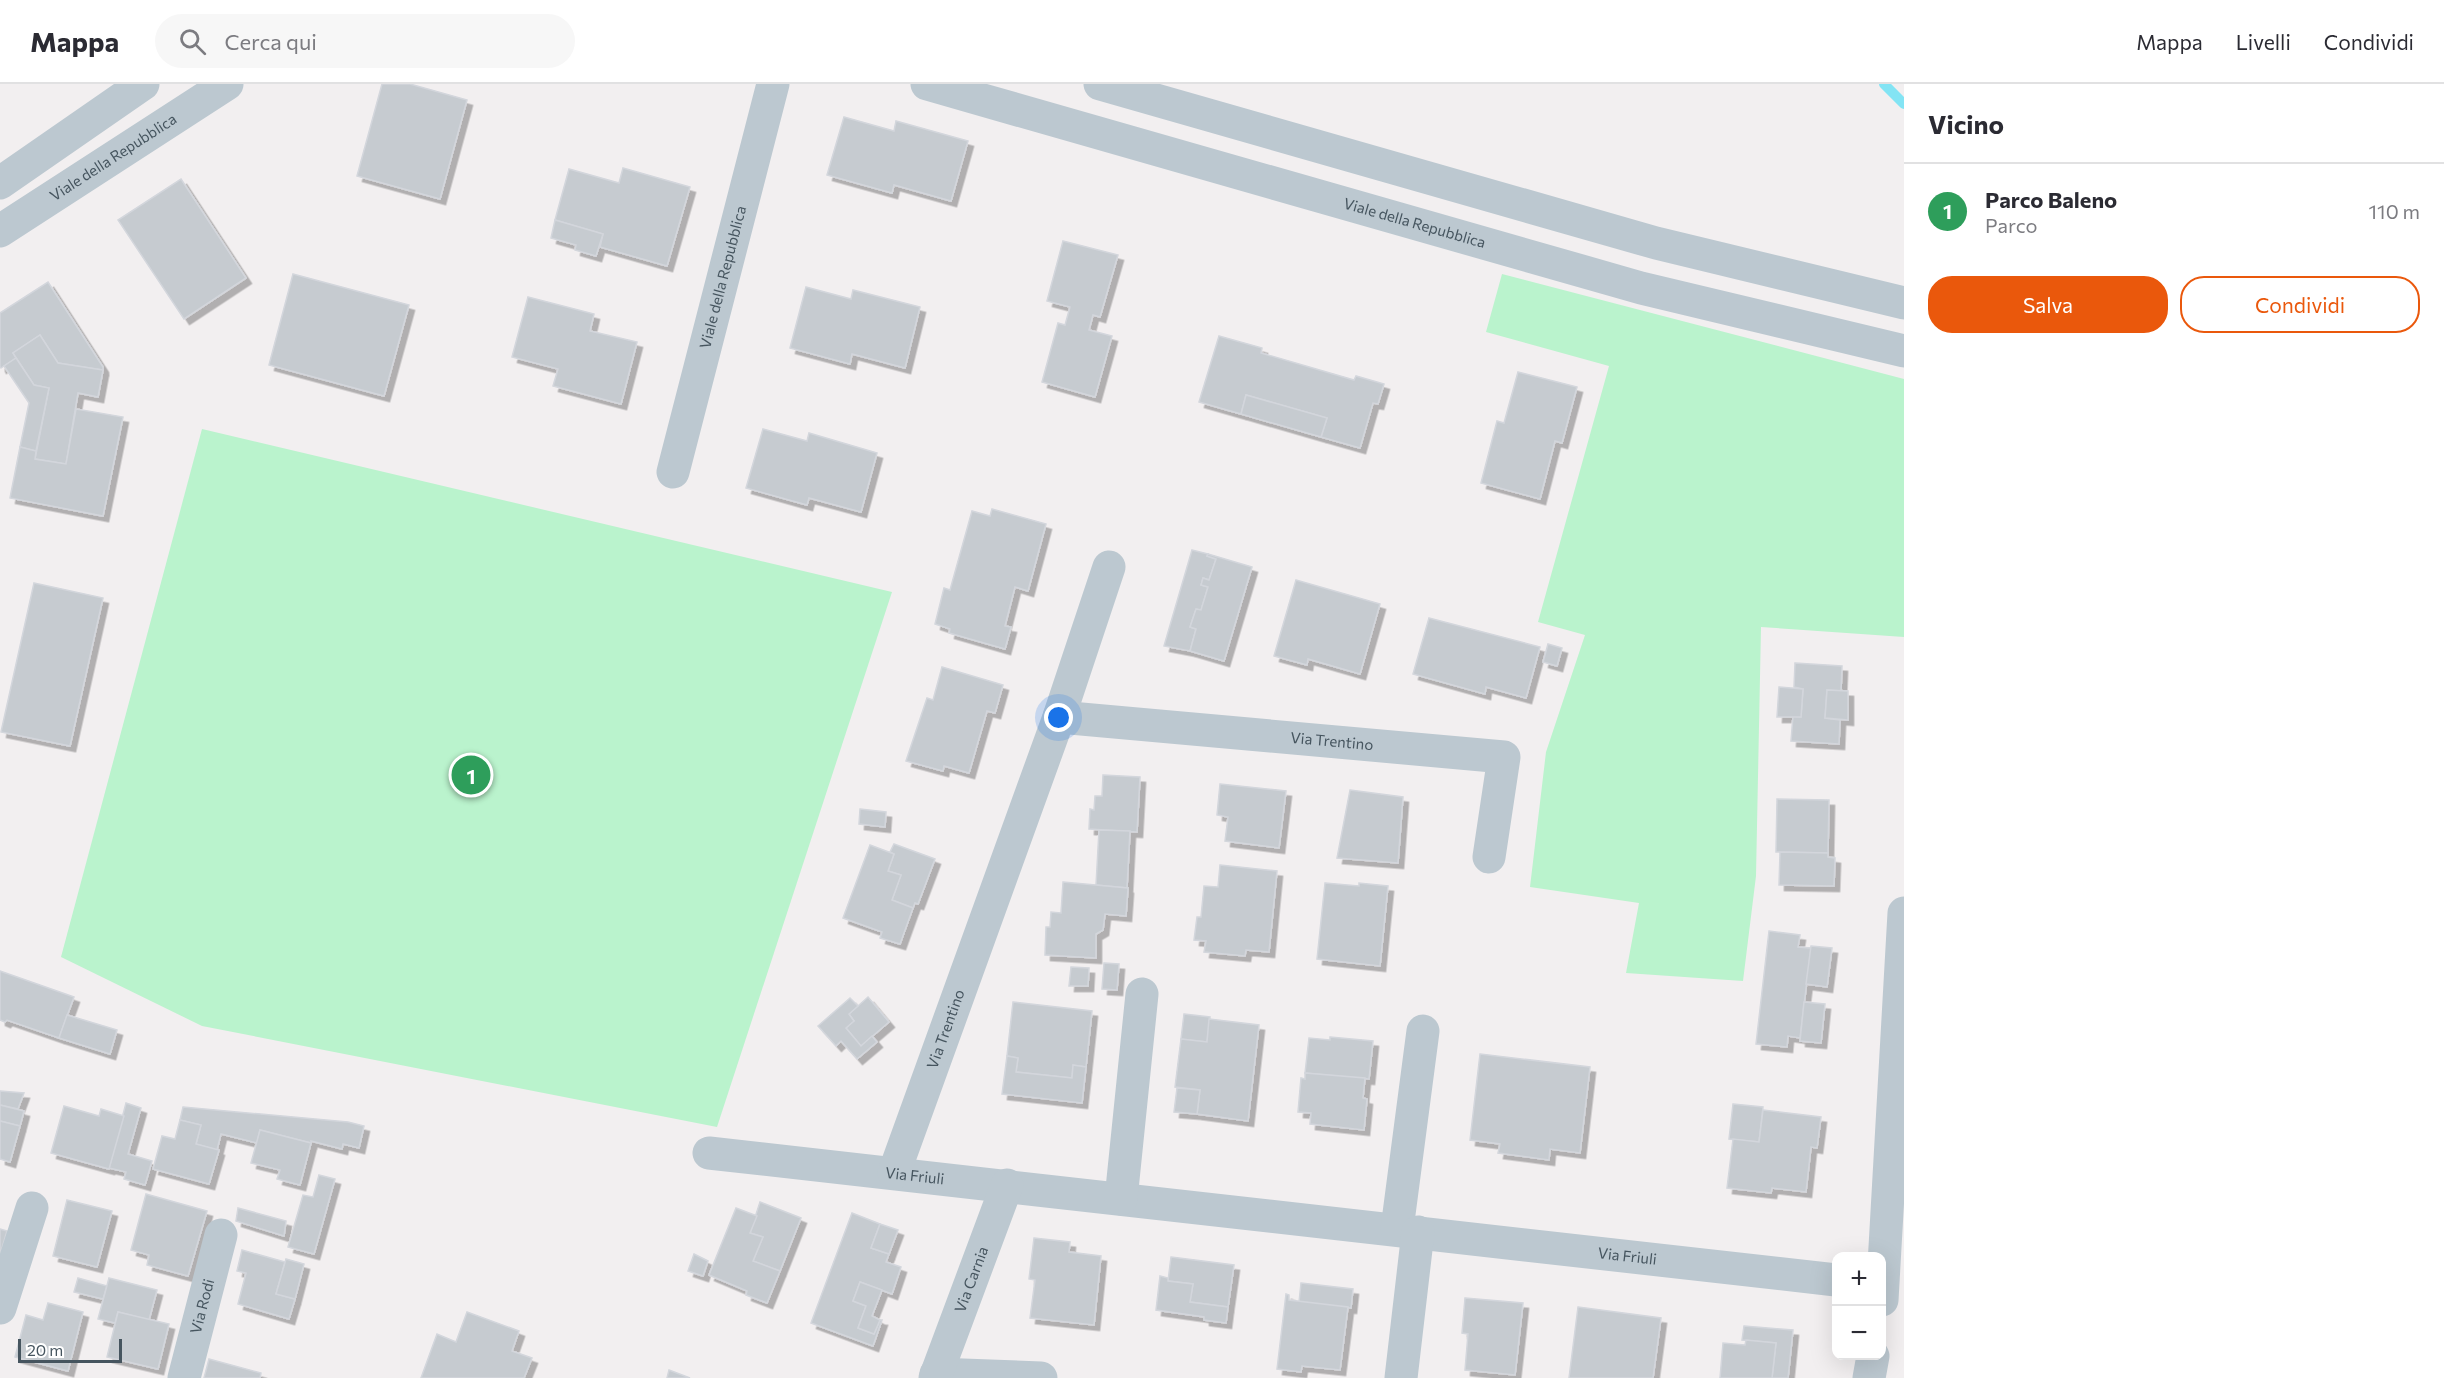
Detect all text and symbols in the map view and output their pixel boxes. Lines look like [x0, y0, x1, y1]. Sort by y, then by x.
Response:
search box [155, 14, 575, 68]
text: Mappa [30, 24, 119, 58]
icon: search [176, 25, 209, 58]
text: Cerca qui [224, 28, 317, 55]
text: Mappa [2136, 29, 2203, 54]
text: Livelli [2236, 29, 2291, 54]
text: Condividi [2324, 29, 2414, 54]
text: Vicino [1928, 108, 2004, 139]
street label: Viale della Repubblica [46, 109, 179, 204]
text: Parco Baleno [1985, 186, 2117, 213]
street label: Viale della Repubblica [1342, 193, 1488, 251]
text: 1 [1943, 199, 1952, 223]
text: 110 m [2369, 199, 2420, 223]
street label: Viale della Repubblica [695, 204, 749, 351]
text: Parco [1985, 213, 2038, 237]
button: Salva [1928, 276, 2168, 333]
button: Condividi [2180, 276, 2420, 333]
your location [1044, 703, 1073, 732]
street label: Via Trentino [1290, 728, 1374, 753]
pin: 1 [452, 752, 490, 798]
street label: Via Trentino [923, 987, 968, 1071]
street label: Via Friuli [884, 1163, 945, 1187]
street label: Via Friuli [1597, 1243, 1658, 1268]
street label: Via Carnia [950, 1244, 991, 1315]
map controls [1832, 1252, 1886, 1360]
button: + [1832, 1252, 1886, 1306]
street label: Via Rodi [186, 1277, 217, 1335]
button: − [1832, 1306, 1886, 1360]
scale bar [18, 1336, 122, 1364]
text: 20 m [27, 1340, 63, 1359]

